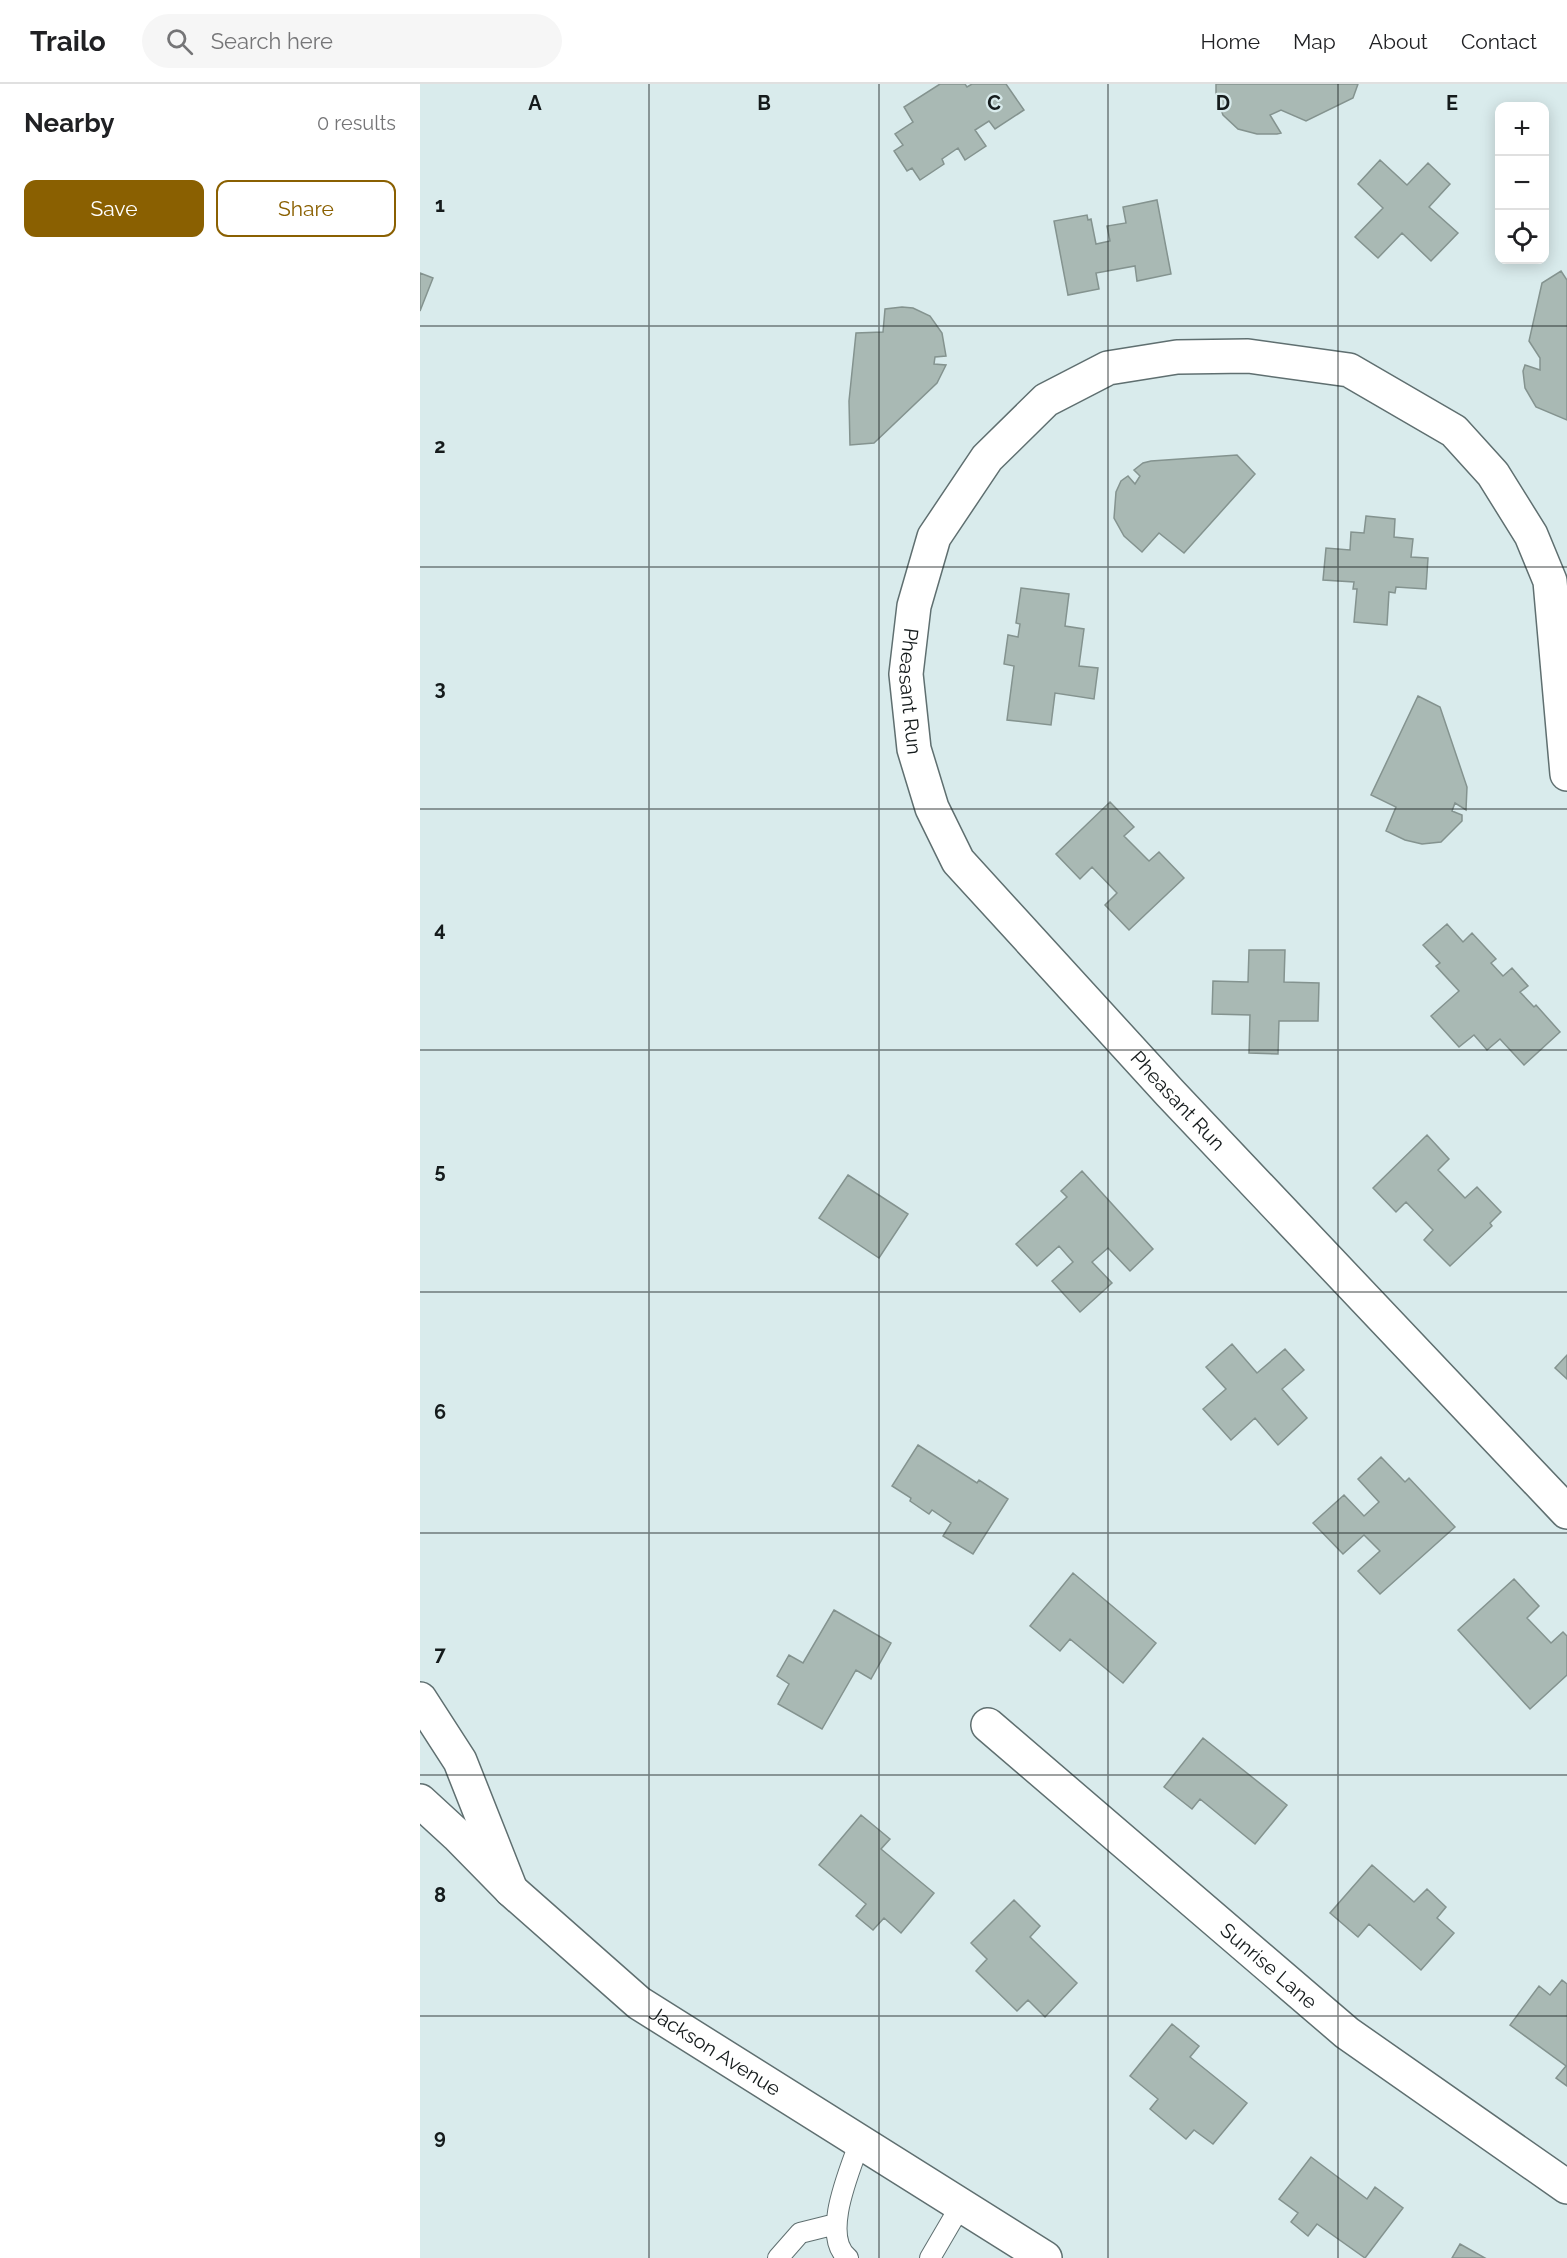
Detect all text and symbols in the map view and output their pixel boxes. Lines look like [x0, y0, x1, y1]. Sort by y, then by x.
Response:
search box [142, 14, 562, 68]
text: Trailo [30, 25, 106, 58]
icon: search [163, 25, 196, 58]
text: Search here [211, 28, 333, 54]
text: Home [1201, 29, 1260, 54]
text: Map [1293, 29, 1336, 54]
text: About [1369, 29, 1428, 54]
text: Contact [1461, 29, 1537, 54]
text: A [528, 91, 542, 115]
text: B [757, 91, 771, 115]
text: C [987, 91, 1001, 115]
text: D [1216, 91, 1230, 115]
text: E [1446, 91, 1458, 115]
map controls [1495, 102, 1549, 264]
button: + [1495, 102, 1549, 156]
text: Nearby [24, 108, 114, 138]
text: 0 results [317, 111, 396, 135]
button: − [1495, 156, 1549, 210]
button: Save [24, 180, 204, 237]
button: Share [216, 180, 396, 237]
text: 1 [435, 193, 445, 217]
button: locate [1495, 210, 1549, 264]
text: 2 [434, 434, 446, 458]
street label: Pheasant Run [894, 627, 927, 756]
text: 3 [434, 676, 446, 700]
text: 4 [434, 917, 446, 941]
street label: Pheasant Run [1126, 1046, 1230, 1155]
text: 5 [434, 1159, 446, 1183]
text: 6 [434, 1400, 446, 1424]
text: 7 [434, 1642, 446, 1666]
text: 8 [434, 1883, 446, 1907]
street label: Sunrise Lane [1216, 1918, 1322, 2014]
street label: Jackson Avenue [645, 2001, 785, 2101]
text: 9 [434, 2125, 446, 2149]

